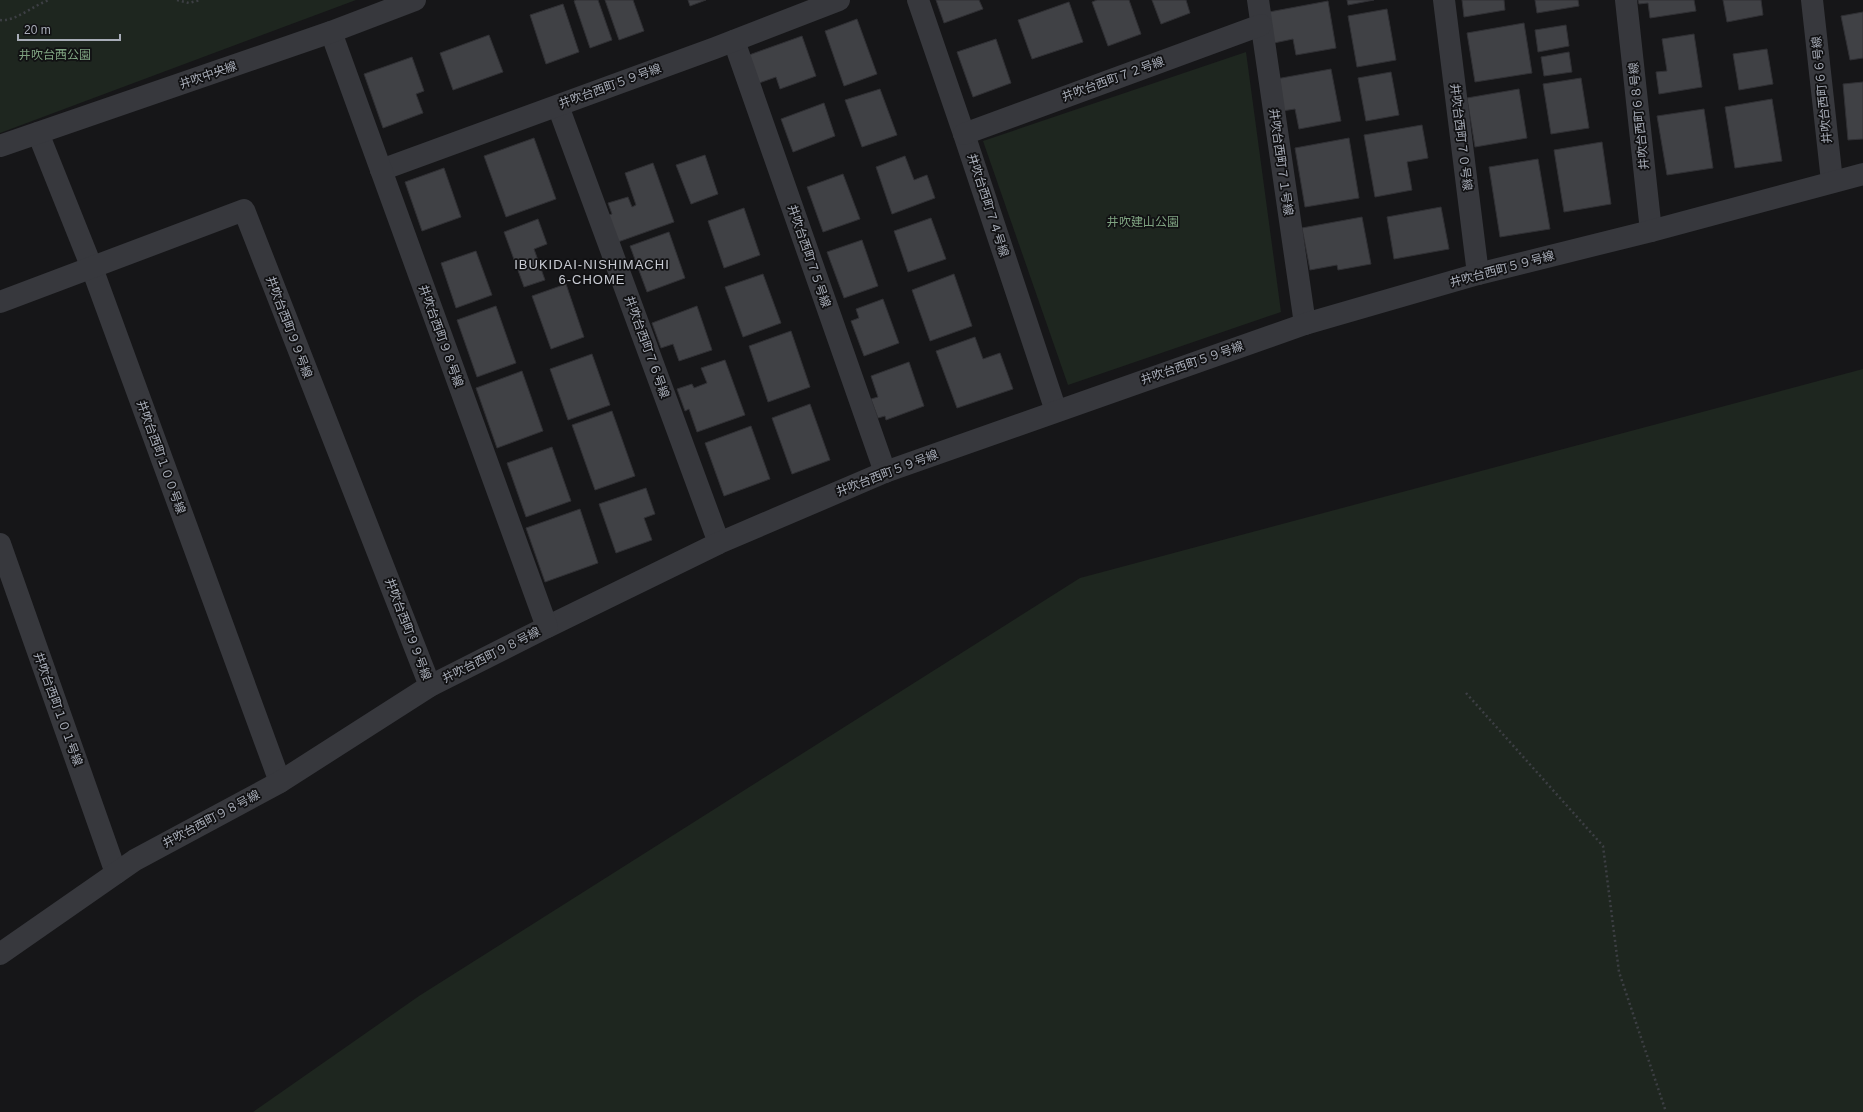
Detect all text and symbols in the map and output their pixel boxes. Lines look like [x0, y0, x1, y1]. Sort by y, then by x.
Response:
scale bar [18, 16, 120, 42]
text: 20 m [24, 23, 51, 37]
street label: 井吹台西町６６号線 [1809, 36, 1835, 144]
park label: 井吹台西公園 [19, 48, 91, 62]
street label: 井吹台西町７２号線 [1060, 54, 1166, 104]
street label: 井吹中央線 [177, 59, 239, 91]
street label: 井吹台西町５９号線 [557, 61, 663, 111]
street label: 井吹台西町６８号線 [1626, 62, 1652, 170]
street label: 井吹台西町７０号線 [1447, 83, 1475, 191]
street label: 井吹台西町７１号線 [1267, 108, 1295, 216]
street label: 井吹台西町７４号線 [965, 151, 1011, 259]
street label: 井吹台西町７５号線 [785, 203, 833, 309]
park label: 井吹建山公園 [1107, 215, 1179, 229]
street label: 井吹台西町５９号線 [1448, 248, 1556, 290]
district label: IBUKIDAI-NISHIMACHI 6-CHOME [514, 257, 670, 287]
street label: 井吹台西町９９号線 [263, 274, 315, 380]
street label: 井吹台西町９８号線 [416, 283, 466, 389]
street label: 井吹台西町７６号線 [622, 294, 672, 400]
street label: 井吹台西町５９号線 [1139, 339, 1245, 387]
street label: 井吹台西町１００号線 [134, 398, 188, 516]
street label: 井吹台西町５９号線 [834, 447, 940, 499]
street label: 井吹台西町９９号線 [382, 576, 434, 682]
street label: 井吹台西町９８号線 [440, 624, 542, 686]
street label: 井吹台西町１０１号線 [31, 650, 85, 768]
street label: 井吹台西町９８号線 [160, 787, 262, 851]

